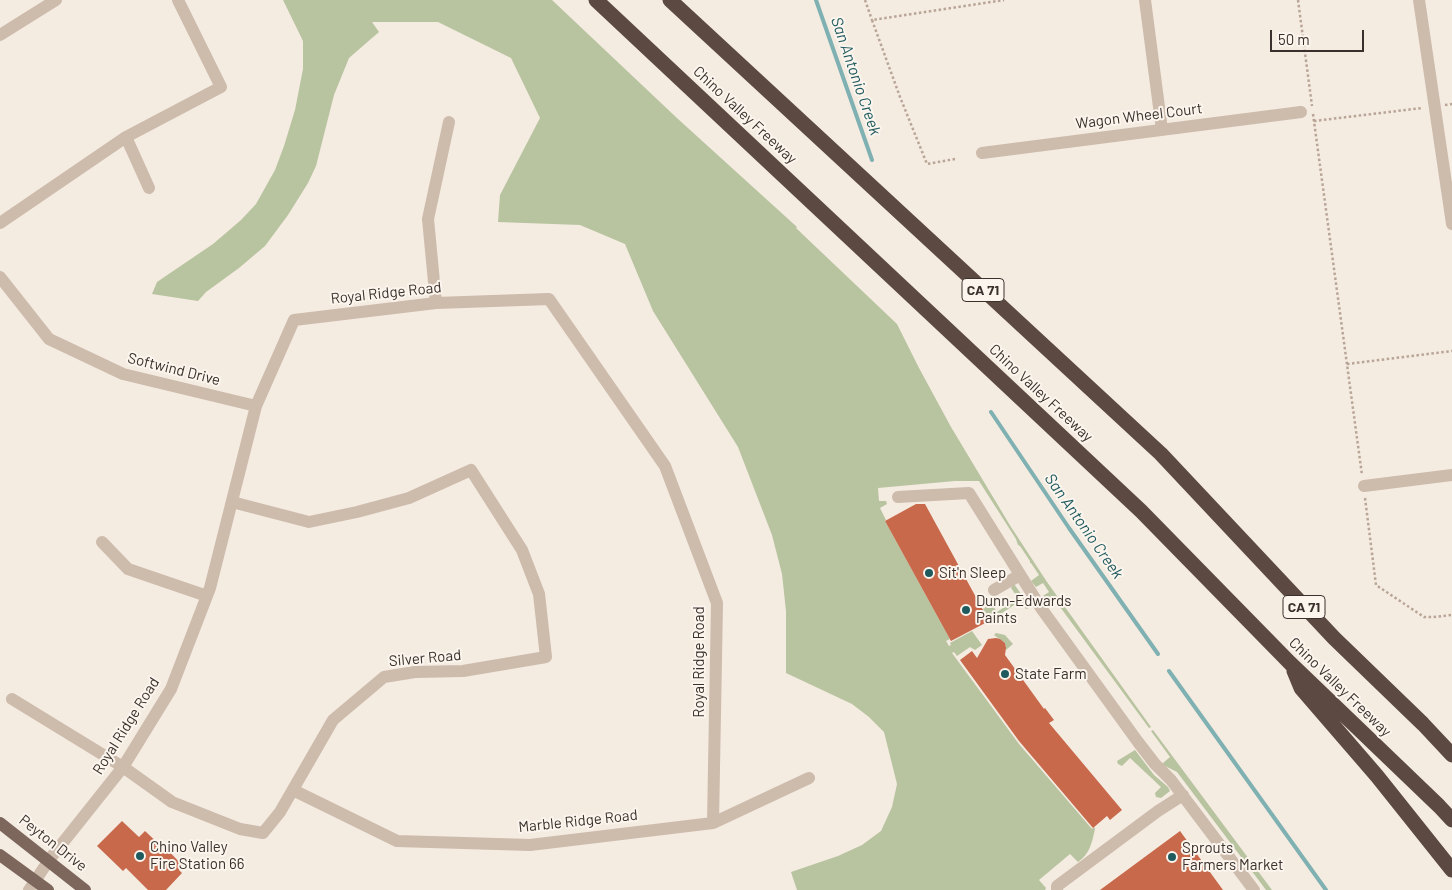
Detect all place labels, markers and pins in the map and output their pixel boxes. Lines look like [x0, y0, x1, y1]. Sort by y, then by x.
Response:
place label: Sit'n Sleep [939, 564, 1006, 582]
marker: Sit'n Sleep [923, 567, 935, 579]
place label: Dunn-Edwards Paints [976, 592, 1071, 627]
marker: Dunn-Edwards Paints [960, 604, 972, 616]
place label: State Farm [1015, 665, 1087, 683]
marker: State Farm [999, 668, 1011, 680]
place label: Chino Valley Fire Station 66 [150, 838, 245, 873]
place label: Sprouts Farmers Market [1182, 839, 1284, 874]
marker: Chino Valley Fire Station 66 [134, 850, 146, 862]
marker: Sprouts Farmers Market [1166, 851, 1178, 863]

